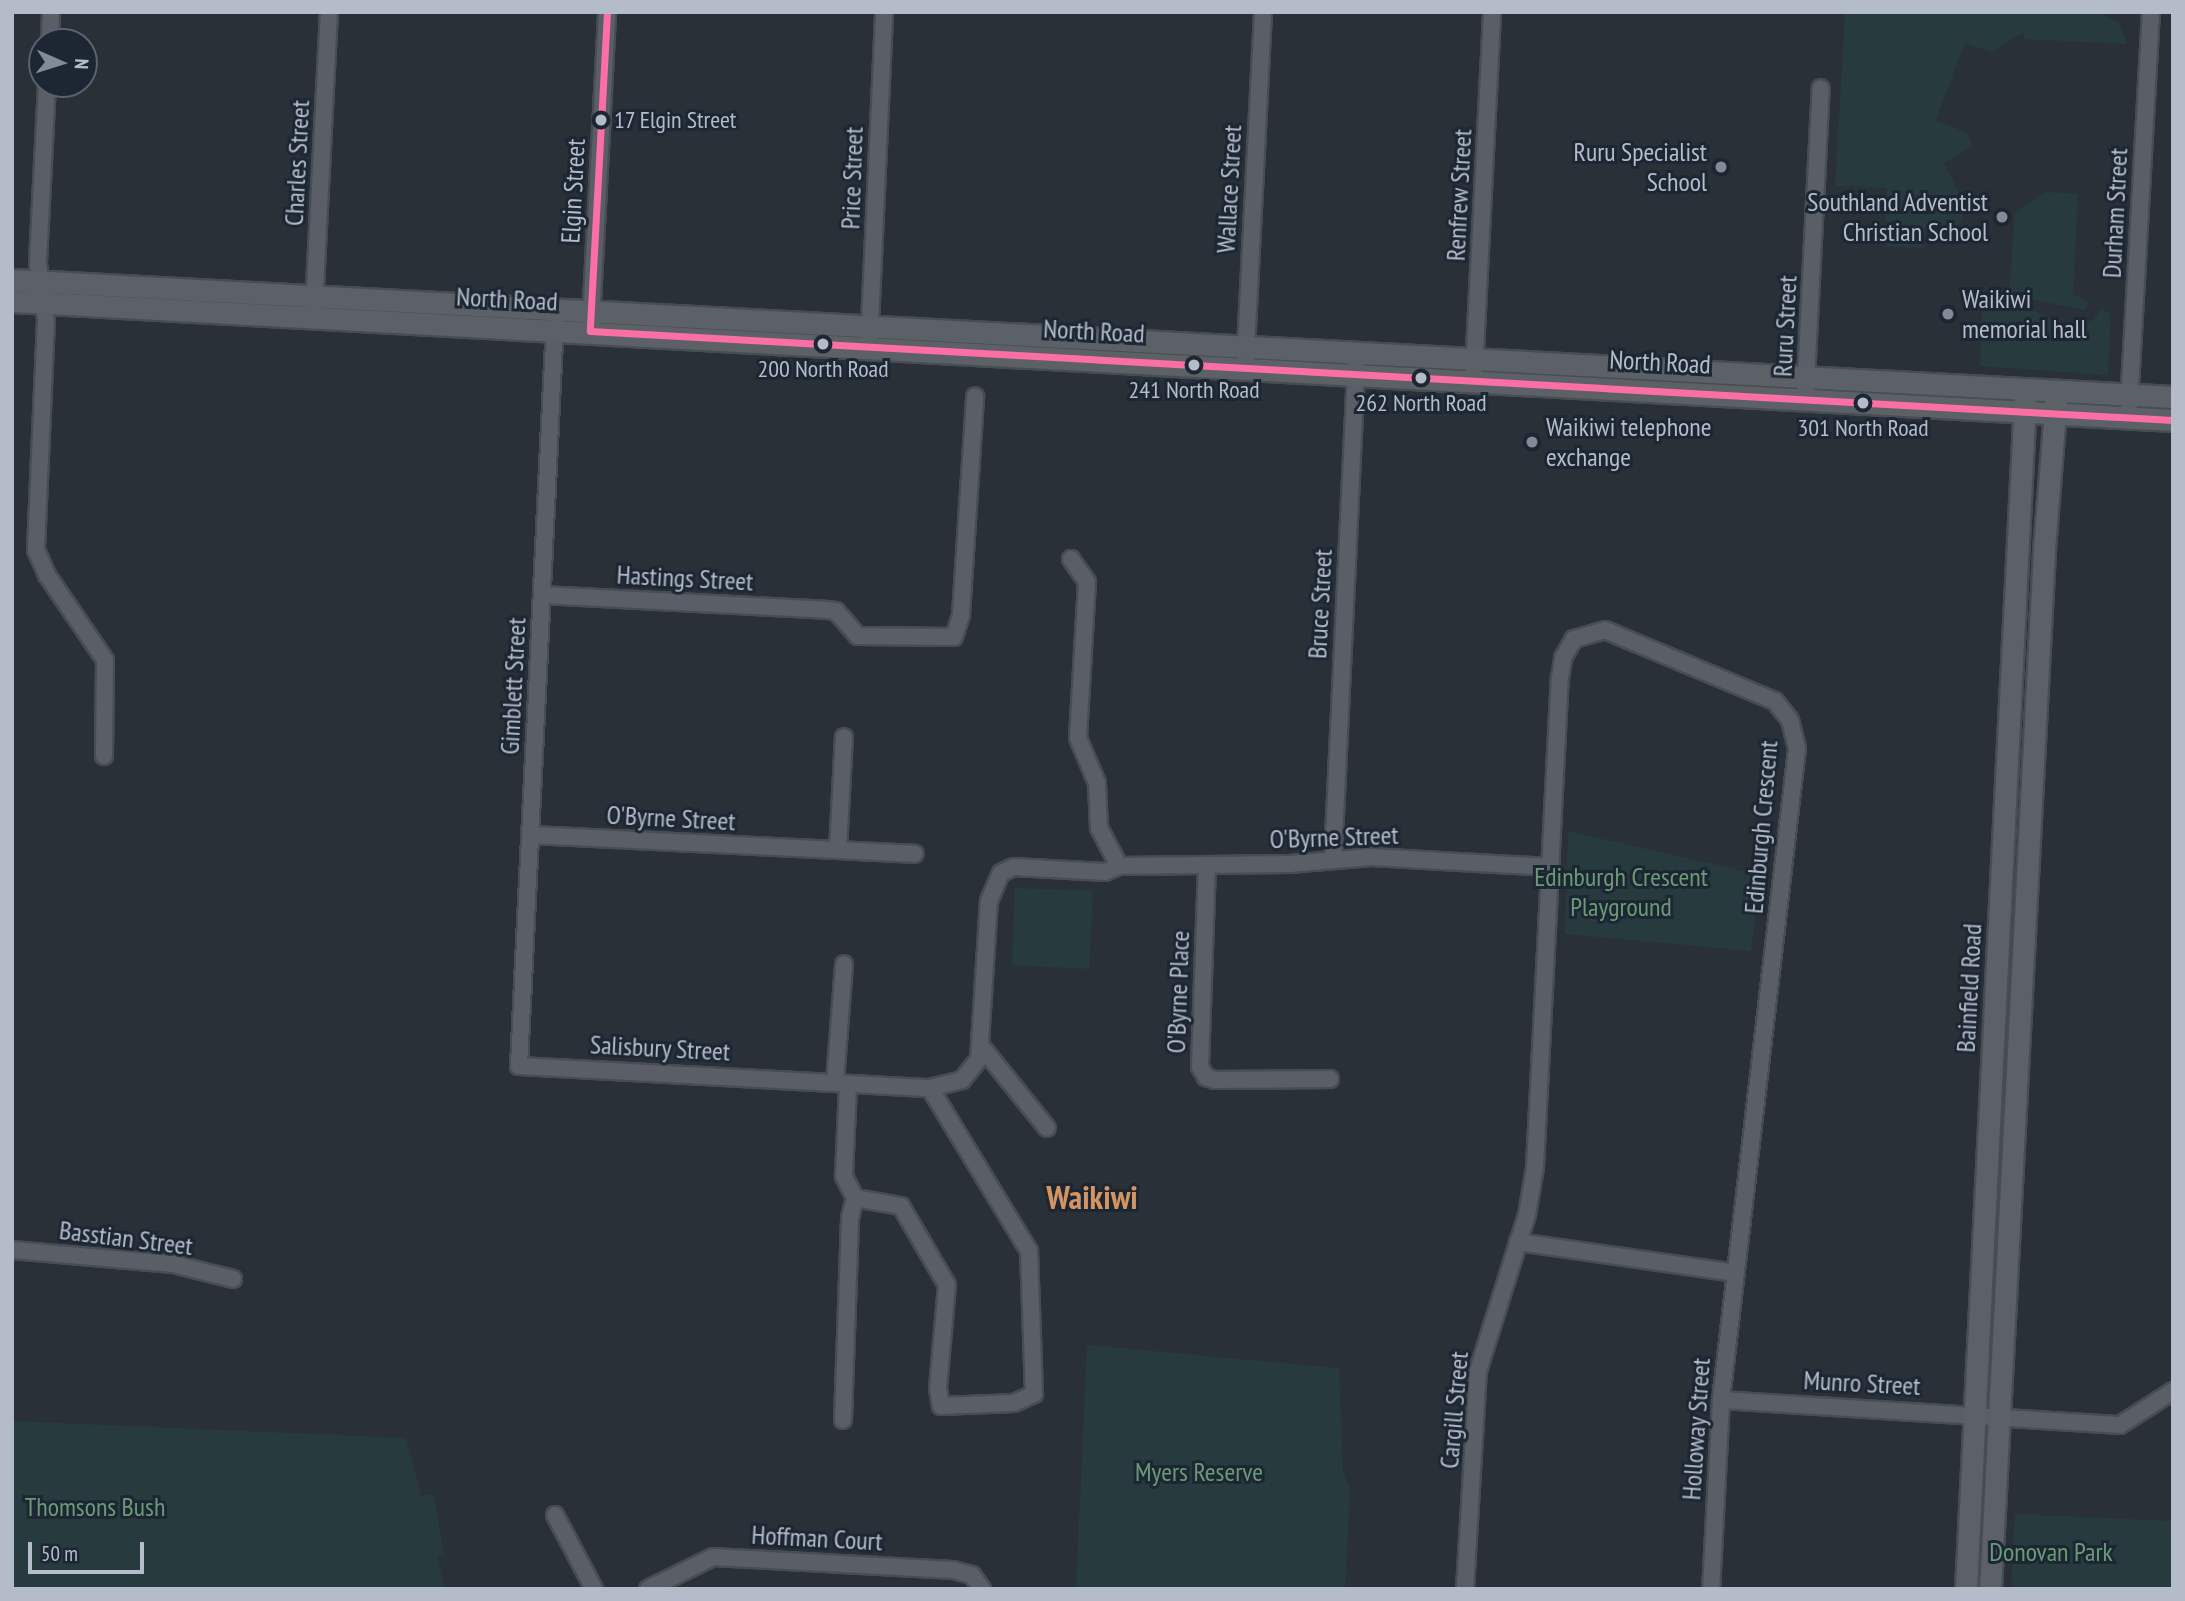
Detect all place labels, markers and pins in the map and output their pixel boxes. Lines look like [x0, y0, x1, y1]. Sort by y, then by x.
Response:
place label: 17 Elgin Street [614, 106, 737, 134]
marker: 17 Elgin Street [594, 113, 608, 127]
place label: Ruru Specialist School [1573, 136, 1707, 198]
marker: Ruru Specialist School [1713, 159, 1729, 175]
place label: Southland Adventist Christian School [1807, 186, 1988, 248]
marker: Southland Adventist Christian School [1994, 209, 2010, 225]
place label: Waikiwi memorial hall [1962, 283, 2087, 344]
marker: Waikiwi memorial hall [1940, 306, 1956, 322]
marker: 200 North Road [816, 337, 830, 351]
place label: 200 North Road [757, 355, 889, 383]
marker: 241 North Road [1187, 358, 1201, 372]
marker: 262 North Road [1414, 371, 1428, 385]
place label: 241 North Road [1128, 376, 1260, 404]
place label: 262 North Road [1355, 389, 1487, 417]
marker: 301 North Road [1856, 396, 1870, 410]
place label: Waikiwi telephone exchange [1546, 411, 1711, 472]
place label: 301 North Road [1797, 414, 1929, 442]
marker: Waikiwi telephone exchange [1524, 434, 1540, 450]

